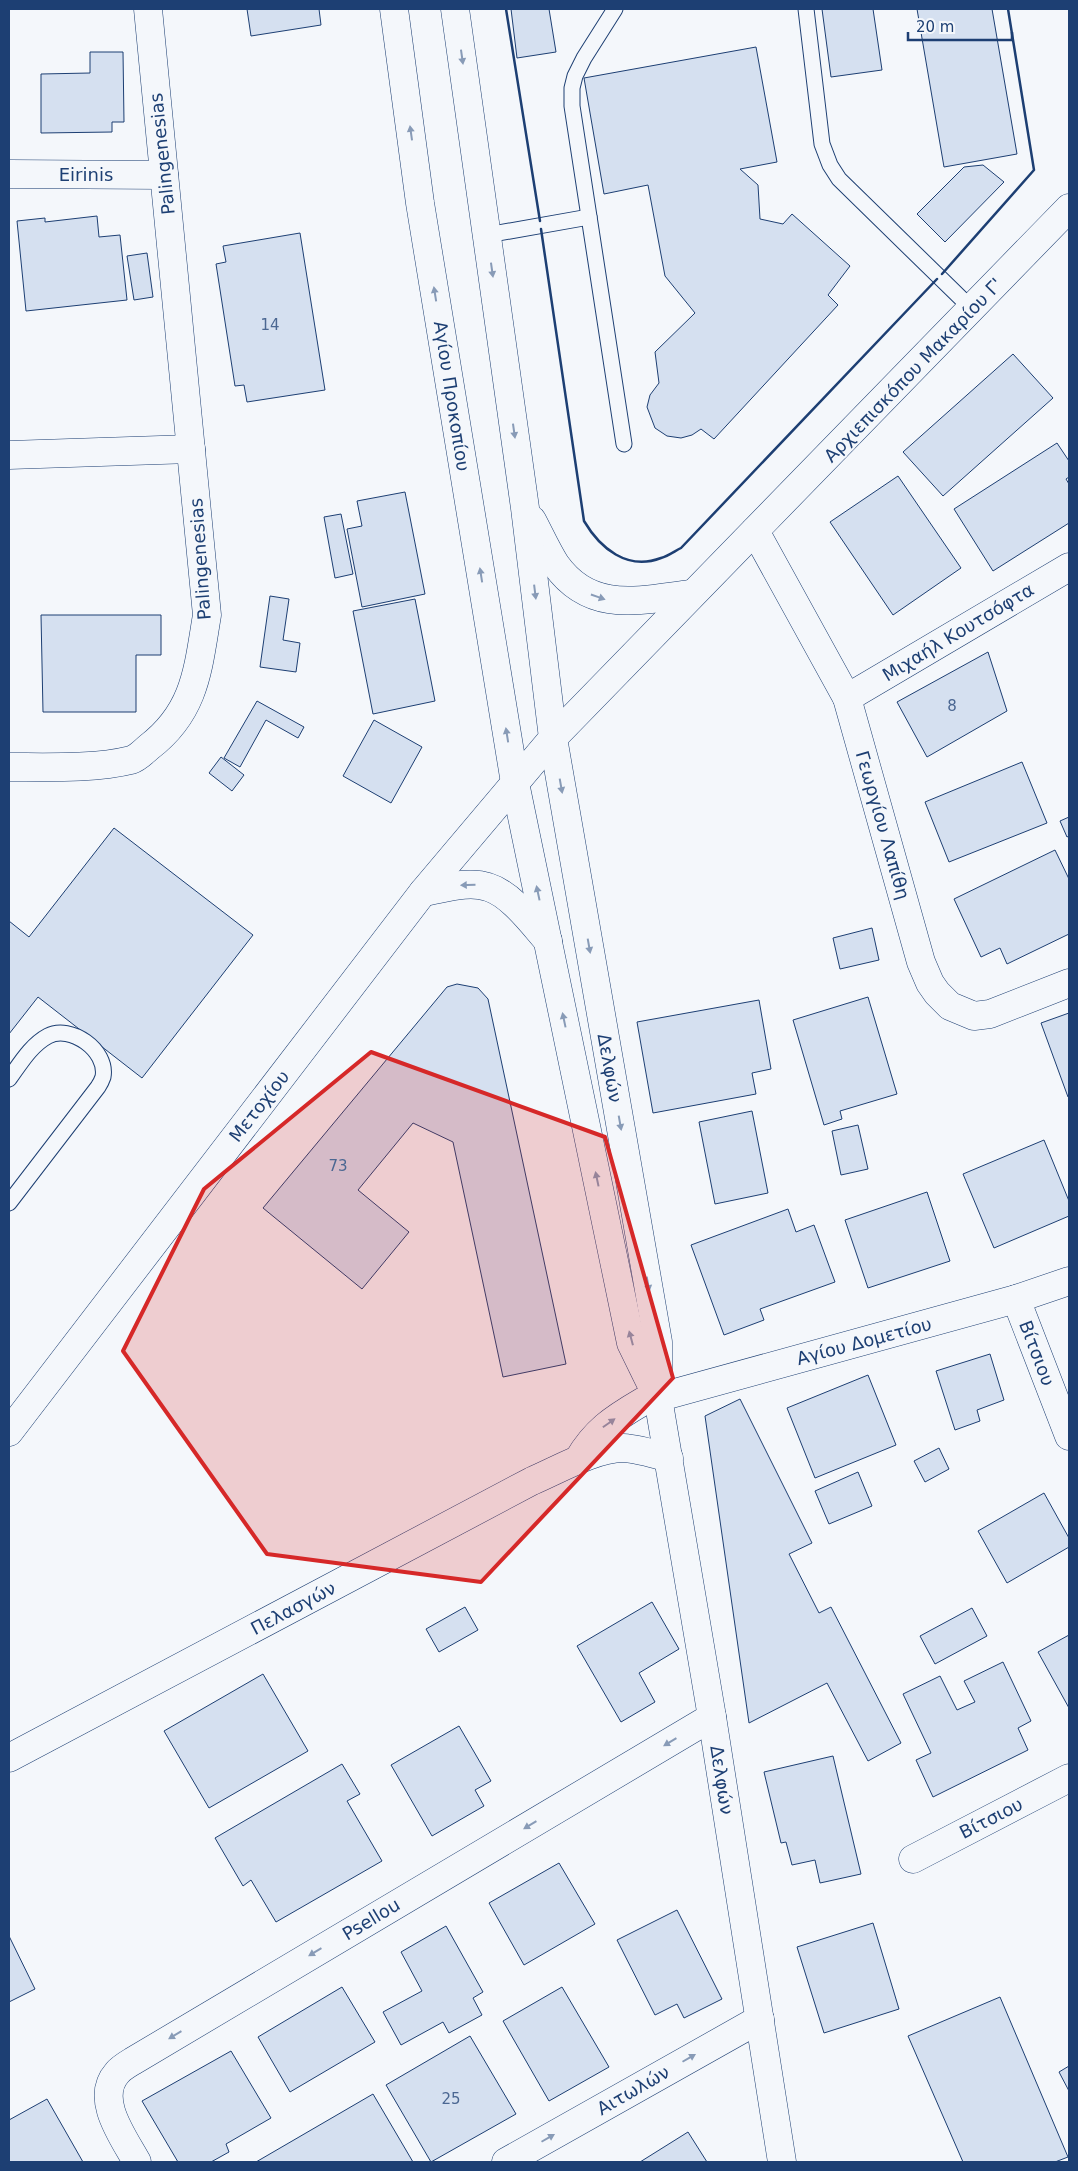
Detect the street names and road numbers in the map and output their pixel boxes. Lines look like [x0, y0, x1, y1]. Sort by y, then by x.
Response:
street label: Palingenesias [145, 92, 179, 216]
street label: Eirinis [59, 164, 113, 185]
street label: Αρχιεπισκόπου Μακαρίου Γ' [820, 274, 1006, 466]
street label: Αγίου Προκοπίου [430, 319, 474, 473]
street label: Palingenesias [185, 497, 215, 621]
street label: Μιχαήλ Κουτσόφτα [879, 579, 1037, 685]
street label: Γεωργίου Λαπίθη [852, 748, 914, 902]
street label: Δελφών [594, 1032, 626, 1104]
street label: Μετοχίου [225, 1066, 293, 1146]
street label: Αγίου Δομετίου [794, 1313, 934, 1369]
street label: Βίτσιου [1015, 1317, 1059, 1389]
street label: Πελασγών [247, 1577, 339, 1639]
street label: Δελφών [706, 1744, 738, 1816]
street label: Βίτσιου [956, 1793, 1026, 1843]
street label: Psellou [338, 1894, 404, 1944]
street label: Αιτωλών [593, 2061, 673, 2119]

